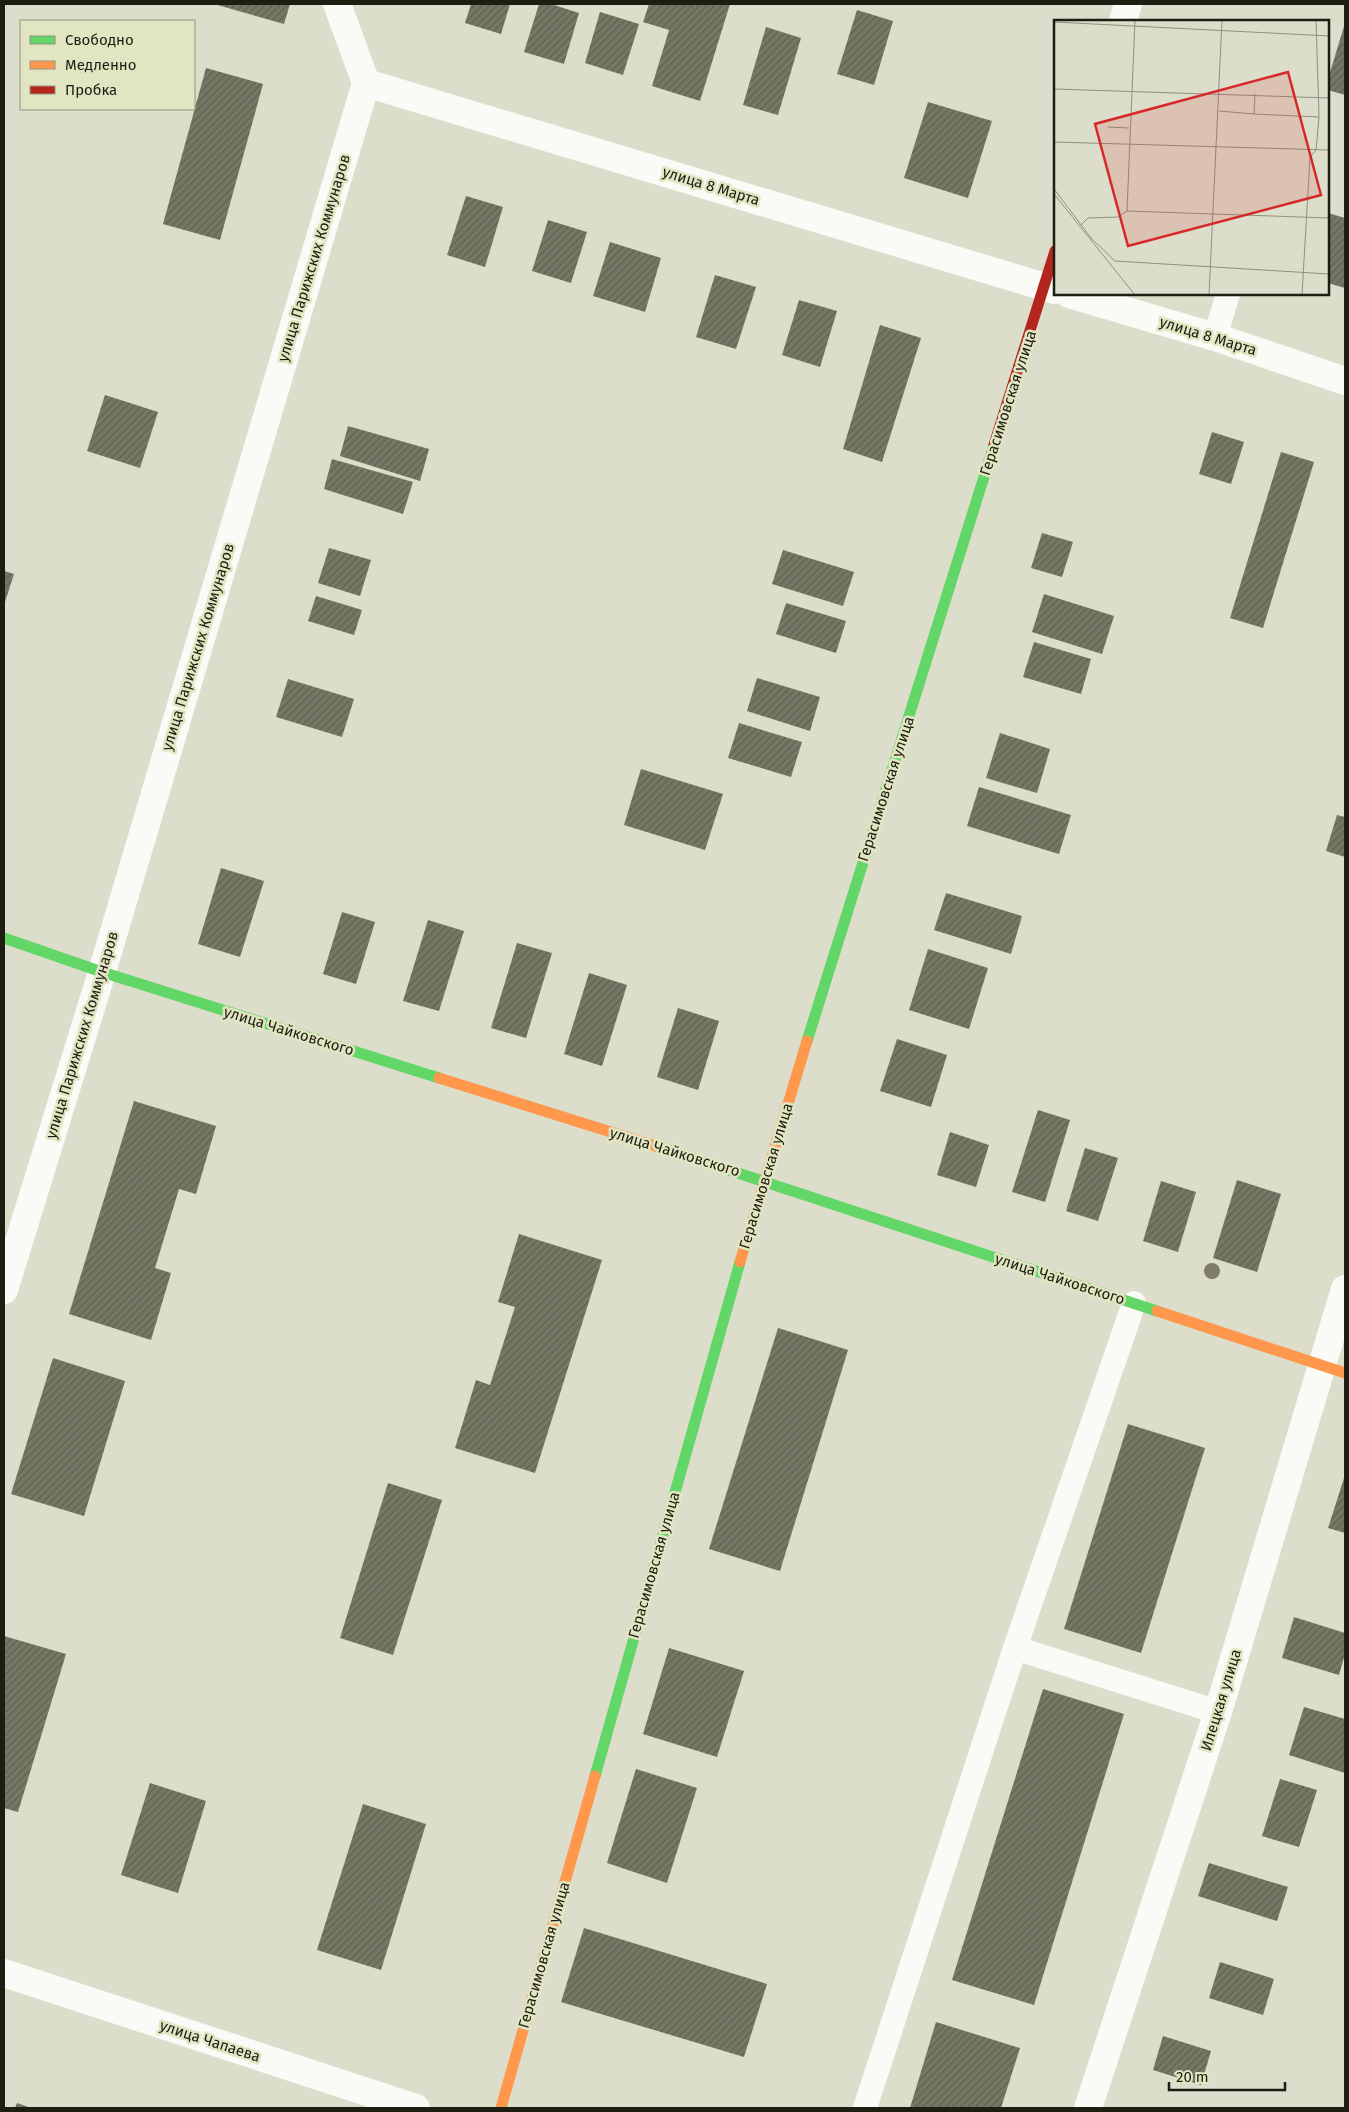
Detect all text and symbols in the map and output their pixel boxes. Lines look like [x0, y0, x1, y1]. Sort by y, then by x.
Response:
legend [20, 20, 195, 110]
inset map [1054, 20, 1329, 295]
text: Свободно [65, 31, 134, 49]
text: Медленно [65, 56, 137, 74]
text: Пробка [65, 81, 117, 99]
street label: улица Парижских Коммунаров [274, 152, 354, 364]
street label: улица 8 Марта [660, 163, 762, 209]
street label: улица 8 Марта [1157, 313, 1259, 359]
street label: Герасимовская улица [976, 328, 1040, 478]
street label: улица Парижских Коммунаров [158, 541, 238, 753]
street label: Герасимовская улица [854, 714, 918, 864]
street label: улица Парижских Коммунаров [42, 929, 122, 1141]
street label: улица Чайковского [222, 1003, 356, 1059]
street label: Герасимовская улица [735, 1101, 797, 1251]
street label: улица Чайковского [608, 1124, 742, 1180]
street label: улица Чайковского [993, 1250, 1127, 1308]
street label: Герасимовская улица [624, 1490, 684, 1640]
street label: Илецкая улица [1197, 1647, 1245, 1753]
street label: Герасимовская улица [514, 1880, 574, 2030]
street label: улица Чапаева [157, 2016, 263, 2066]
scale bar [1169, 2060, 1285, 2092]
text: 20 m [1176, 2068, 1209, 2086]

